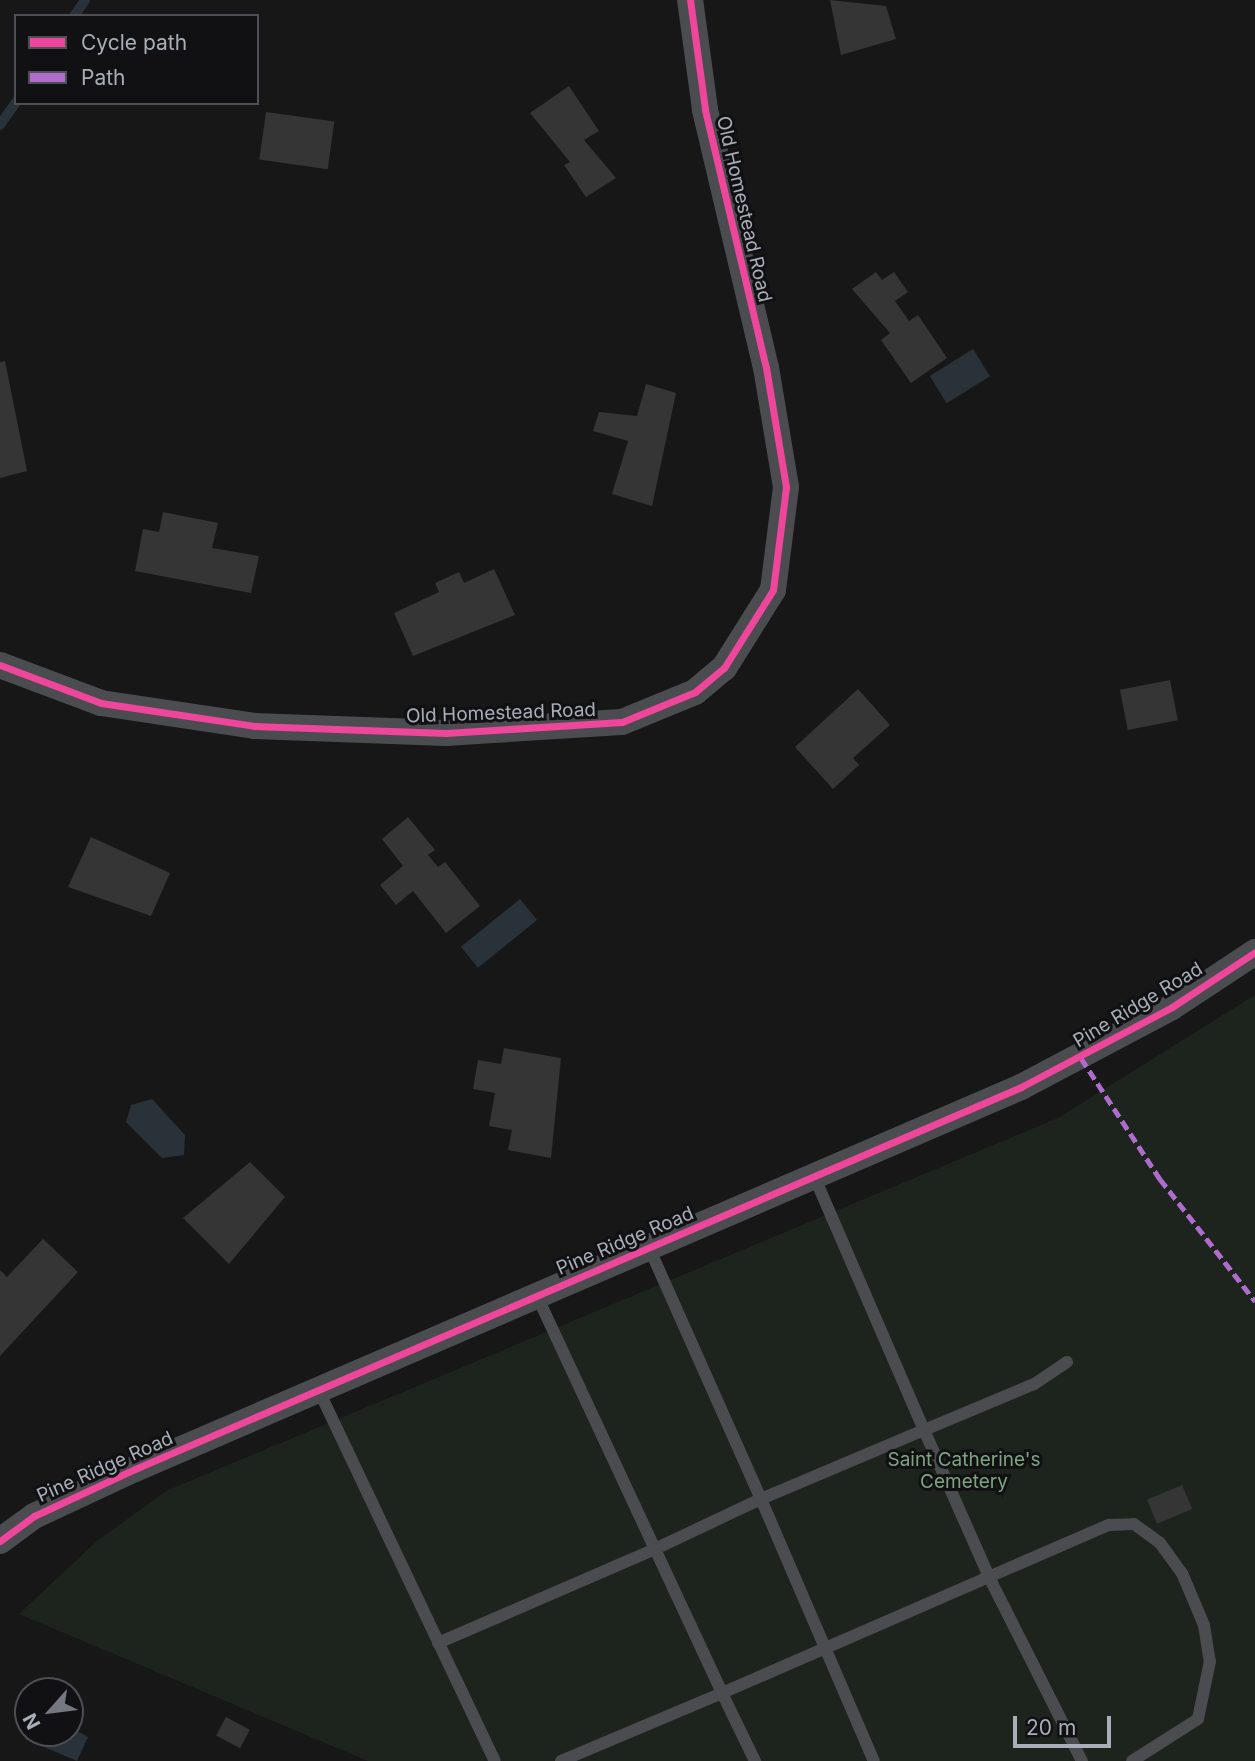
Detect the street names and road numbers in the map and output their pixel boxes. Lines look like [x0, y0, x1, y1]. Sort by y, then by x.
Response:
street label: Old Homestead Road [712, 114, 776, 304]
street label: Old Homestead Road [406, 698, 596, 728]
street label: Pine Ridge Road [1069, 957, 1207, 1053]
street label: Pine Ridge Road [553, 1202, 697, 1280]
street label: Pine Ridge Road [33, 1427, 177, 1507]

